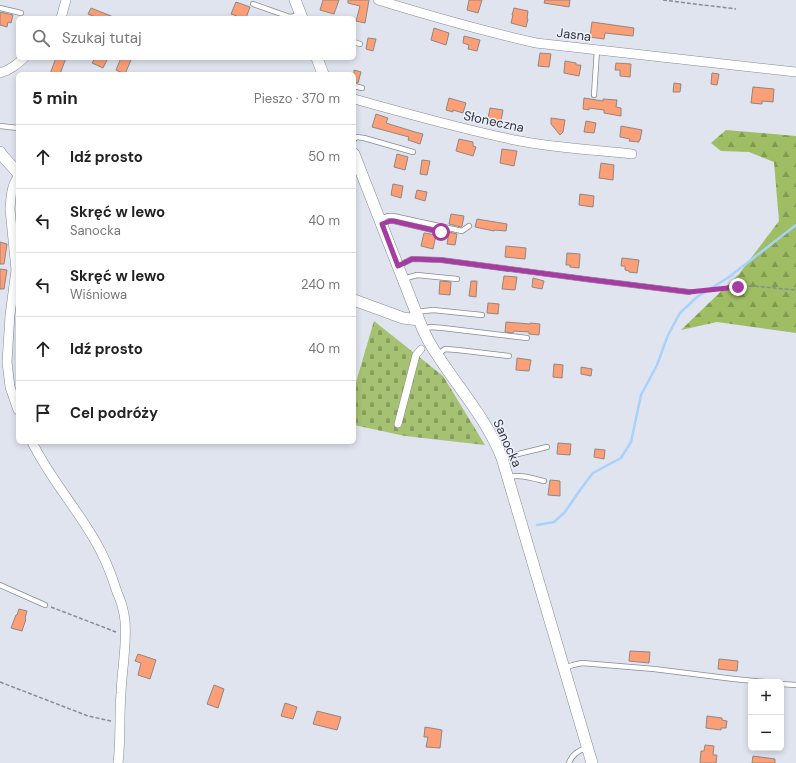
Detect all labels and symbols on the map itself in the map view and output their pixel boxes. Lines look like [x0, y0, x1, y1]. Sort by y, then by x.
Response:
street label: Jasna [556, 24, 592, 45]
street label: Słoneczna [462, 107, 526, 136]
route start [432, 223, 450, 241]
route end [729, 278, 747, 296]
street label: Sanocka [489, 417, 526, 470]

